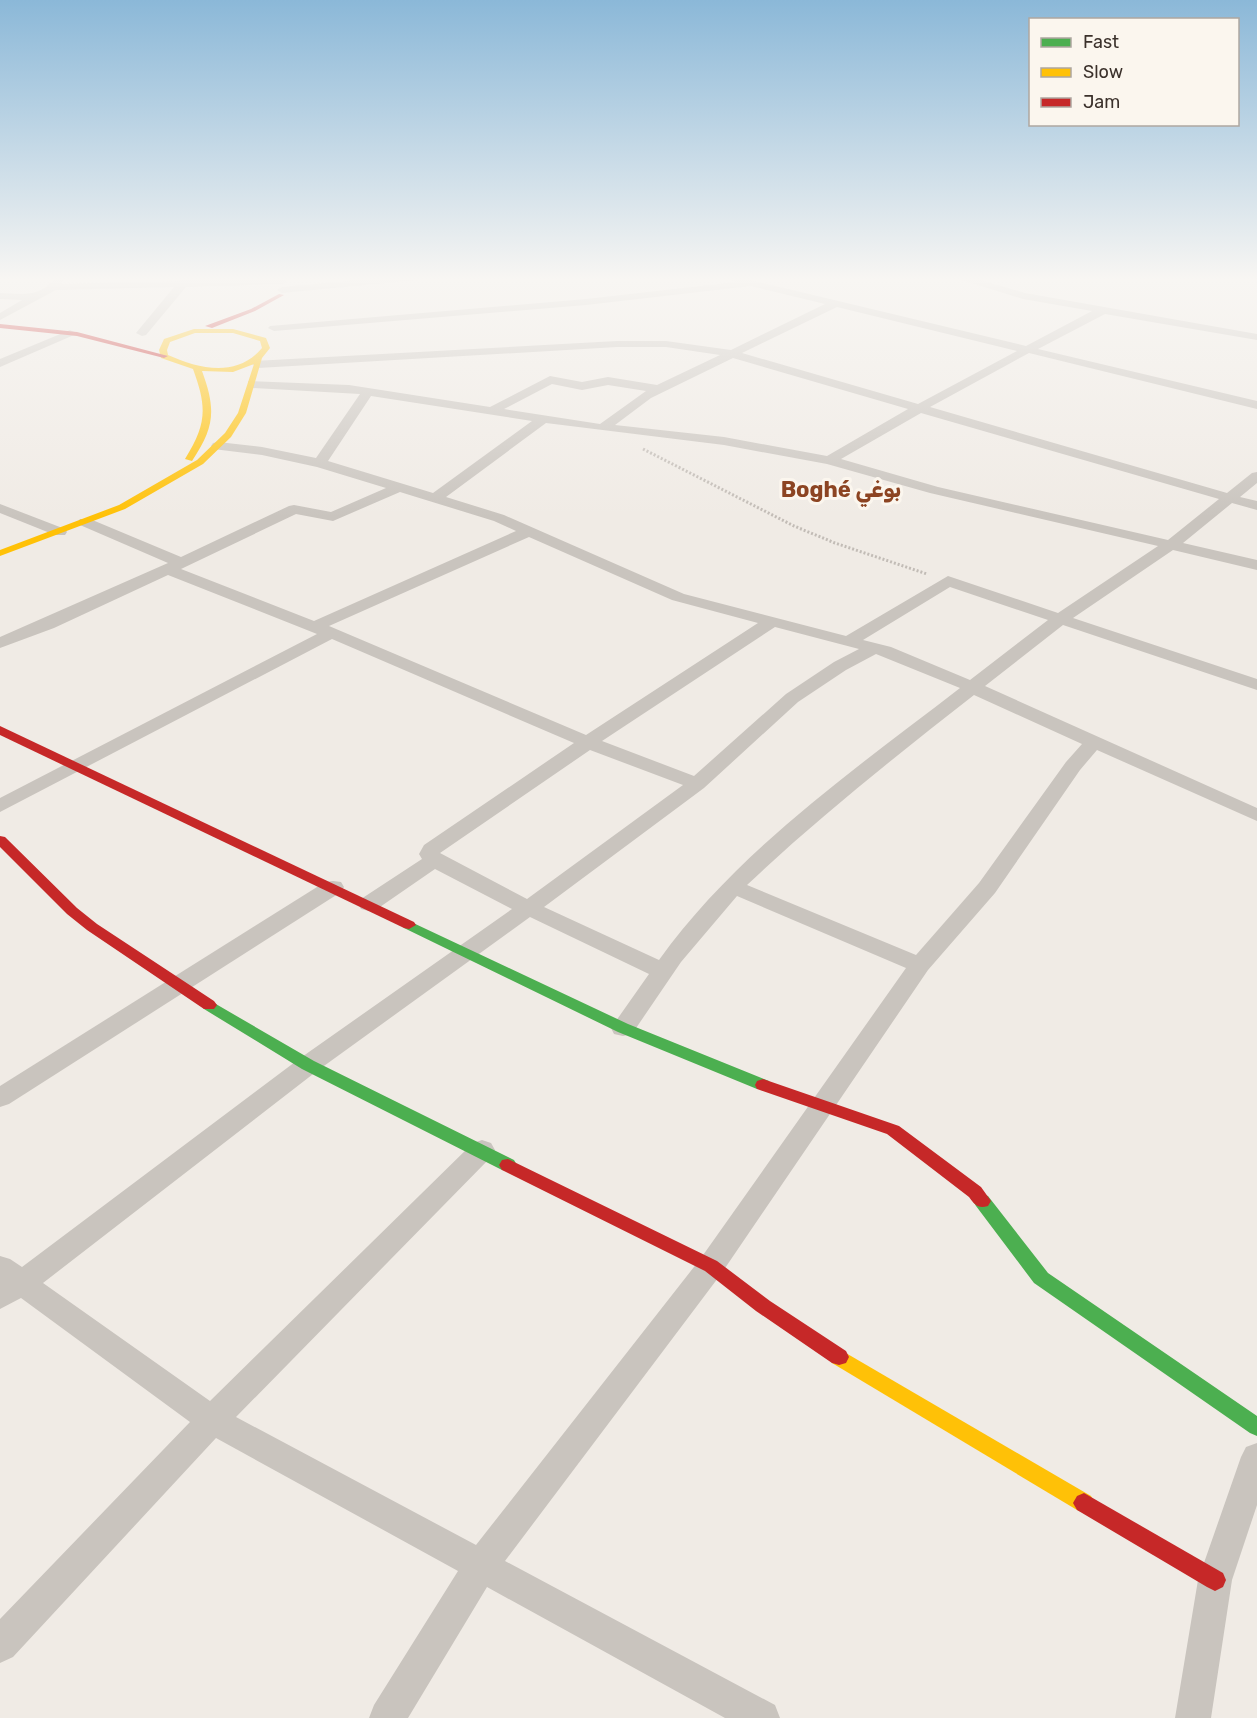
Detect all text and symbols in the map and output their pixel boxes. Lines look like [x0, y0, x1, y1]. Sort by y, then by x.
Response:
legend [1029, 18, 1239, 126]
text: Fast [1083, 31, 1119, 53]
text: Slow [1083, 61, 1123, 83]
text: Jam [1083, 91, 1120, 113]
district label: Boghé بوغي [781, 476, 901, 507]

